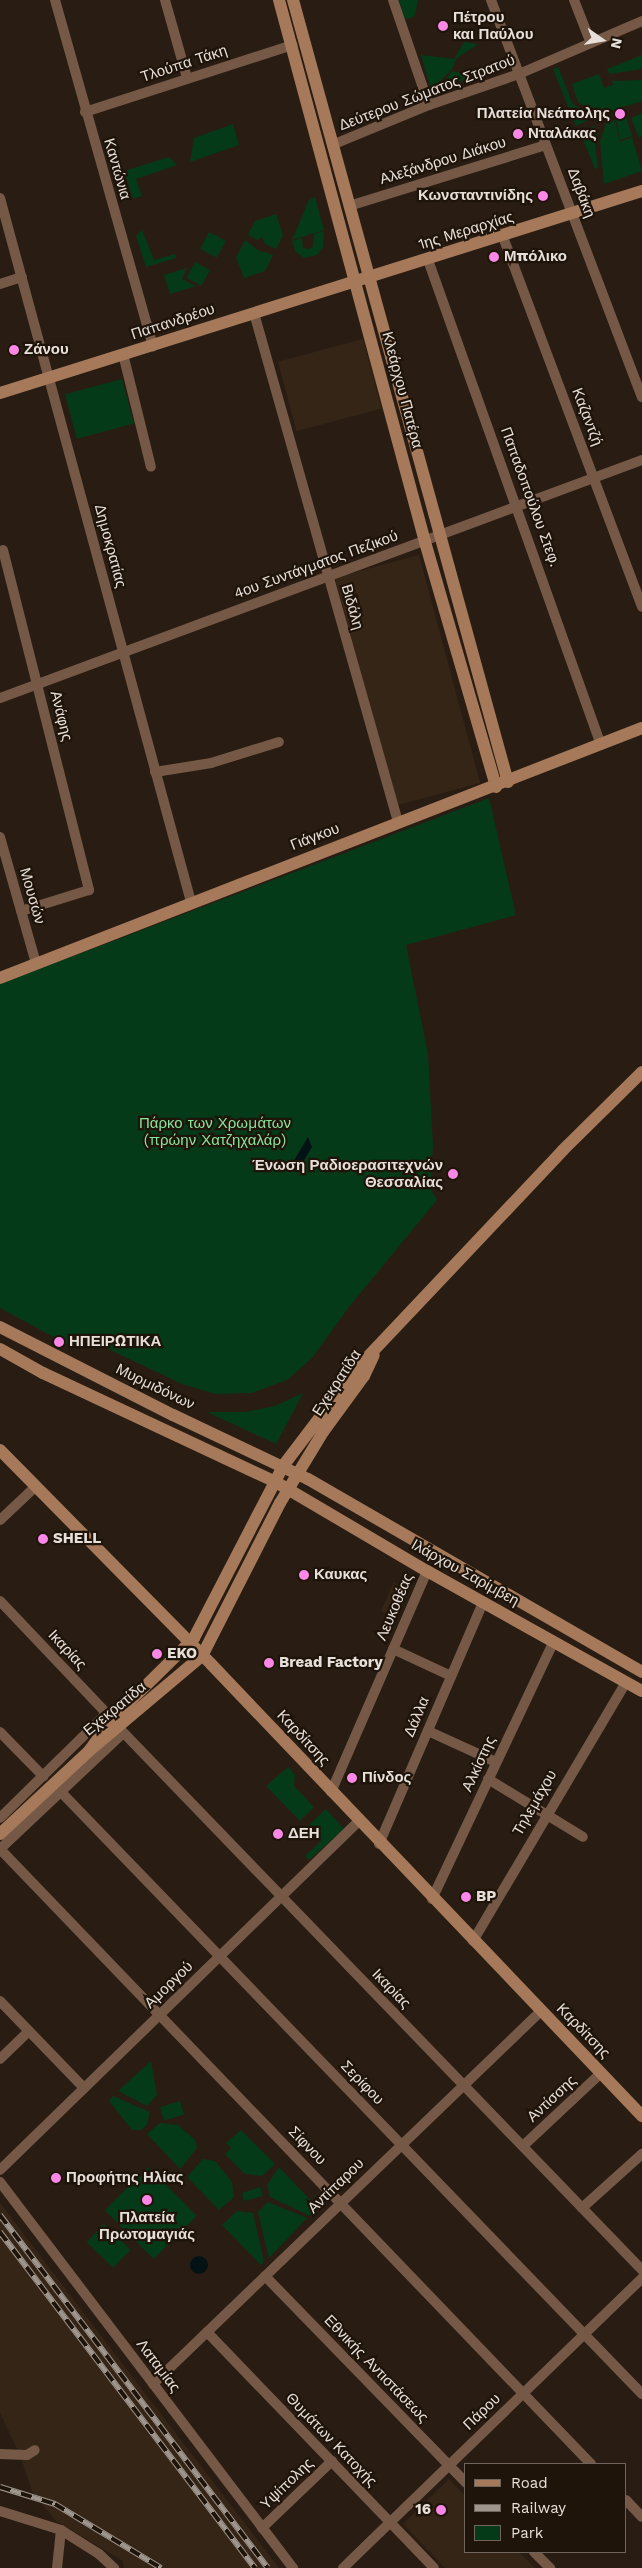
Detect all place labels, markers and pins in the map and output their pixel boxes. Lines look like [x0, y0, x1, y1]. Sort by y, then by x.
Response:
place label: Πέτρου και Παύλου [453, 8, 533, 43]
marker: Πέτρου και Παύλου [437, 20, 449, 32]
place label: Πλατεία Νεάπολης [477, 105, 610, 123]
marker: Πλατεία Νεάπολης [614, 108, 626, 120]
place label: Νταλάκας [528, 125, 597, 143]
marker: Νταλάκας [512, 128, 524, 140]
place label: Κωνσταντινίδης [418, 187, 533, 205]
marker: Κωνσταντινίδης [537, 190, 549, 202]
place label: Μπόλικο [504, 248, 567, 266]
marker: Μπόλικο [488, 251, 500, 263]
place label: Ζάνου [24, 341, 69, 359]
marker: Ζάνου [8, 344, 20, 356]
place label: Ένωση Ραδιοερασιτεχνών Θεσσαλίας [252, 1156, 443, 1191]
marker: Ένωση Ραδιοερασιτεχνών Θεσσαλίας [447, 1168, 459, 1180]
place label: ΗΠΕΙΡΩΤΙΚΑ [69, 1333, 161, 1351]
marker: ΗΠΕΙΡΩΤΙΚΑ [53, 1336, 65, 1348]
place label: SHELL [53, 1530, 101, 1548]
marker: SHELL [37, 1533, 49, 1545]
place label: Καυκας [314, 1566, 367, 1584]
marker: Καυκας [298, 1569, 310, 1581]
place label: EKO [167, 1645, 197, 1663]
marker: EKO [151, 1648, 163, 1660]
place label: Bread Factory [279, 1654, 383, 1672]
marker: Bread Factory [263, 1657, 275, 1669]
place label: Πίνδος [362, 1769, 411, 1787]
marker: Πίνδος [346, 1772, 358, 1784]
place label: ΔΕΗ [288, 1825, 320, 1843]
marker: ΔΕΗ [272, 1828, 284, 1840]
place label: BP [476, 1888, 496, 1906]
marker: BP [460, 1891, 472, 1903]
place label: Προφήτης Ηλίας [66, 2169, 183, 2187]
marker: Προφήτης Ηλίας [50, 2172, 62, 2184]
marker: Πλατεία Πρωτομαγιάς [141, 2194, 153, 2206]
place label: Πλατεία Πρωτομαγιάς [99, 2208, 195, 2243]
place label: 16 [415, 2501, 431, 2519]
marker: 16 [435, 2504, 447, 2516]

